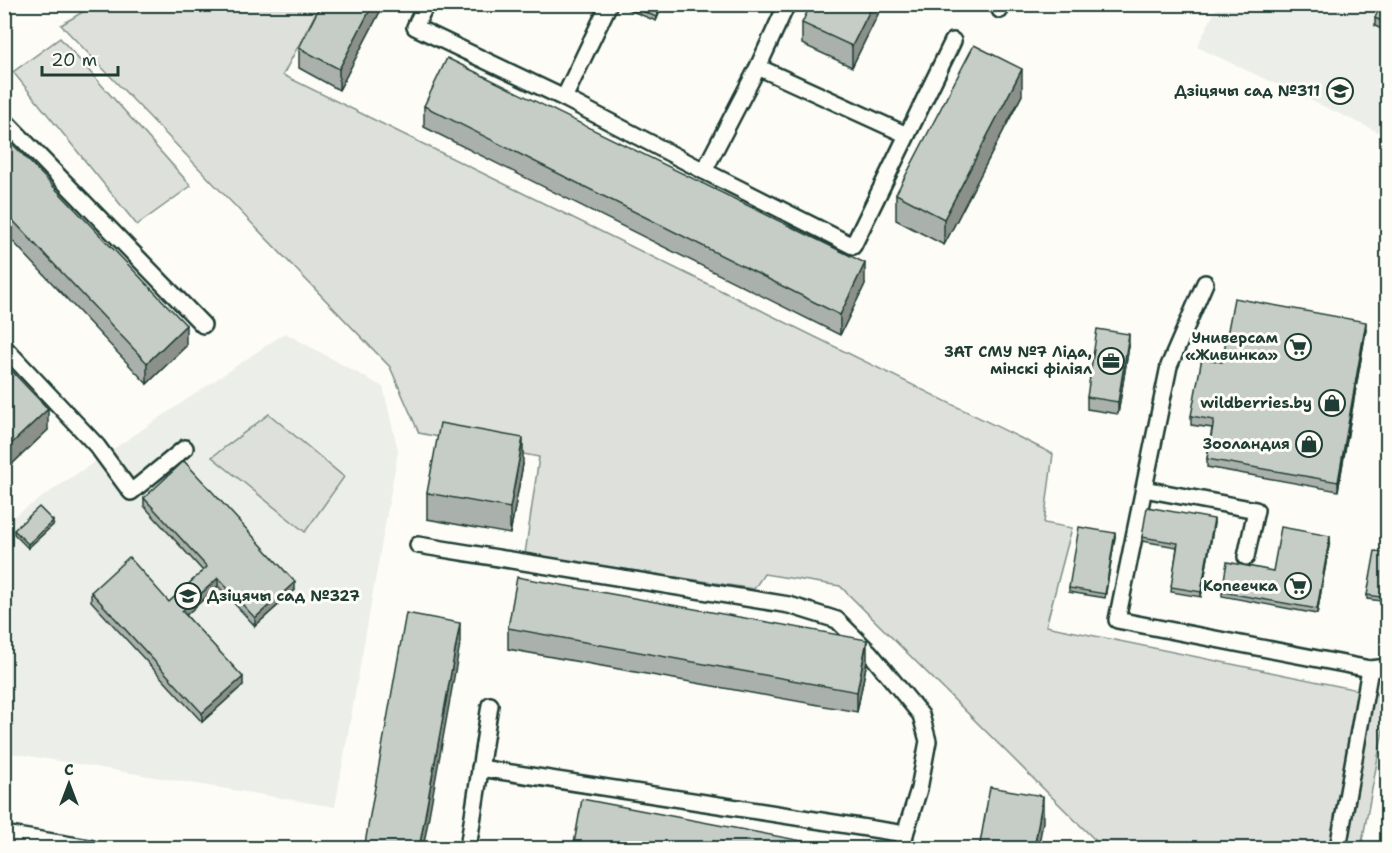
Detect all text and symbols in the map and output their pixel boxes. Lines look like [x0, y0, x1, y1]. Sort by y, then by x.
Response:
scale bar [42, 39, 118, 77]
text: 20 m [51, 48, 97, 72]
school or university icon: Дзіцячы сад №311 [1325, 76, 1355, 106]
place label: Дзіцячы сад №311 [1175, 81, 1320, 101]
place label: Универсам «Живинка» [1185, 328, 1279, 365]
supermarket icon: Универсам «Живинка» [1283, 332, 1313, 362]
place label: ЗАТ СМУ №7 Ліда, мінскі філіял [944, 342, 1092, 379]
office icon: ЗАТ СМУ №7 Ліда, мінскі філіял [1096, 346, 1126, 376]
shop icon: wildberries.by [1317, 388, 1347, 418]
place label: wildberries.by [1200, 393, 1312, 413]
shop icon: Зооландия [1294, 429, 1324, 459]
place label: Зооландия [1203, 434, 1290, 454]
supermarket icon: Копеечка [1283, 571, 1313, 601]
place label: Копеечка [1203, 576, 1279, 596]
school or university icon: Дзіцячы сад №327 [173, 581, 203, 611]
place label: Дзіцячы сад №327 [207, 586, 360, 606]
north arrow [39, 754, 99, 814]
text: С [64, 759, 74, 780]

